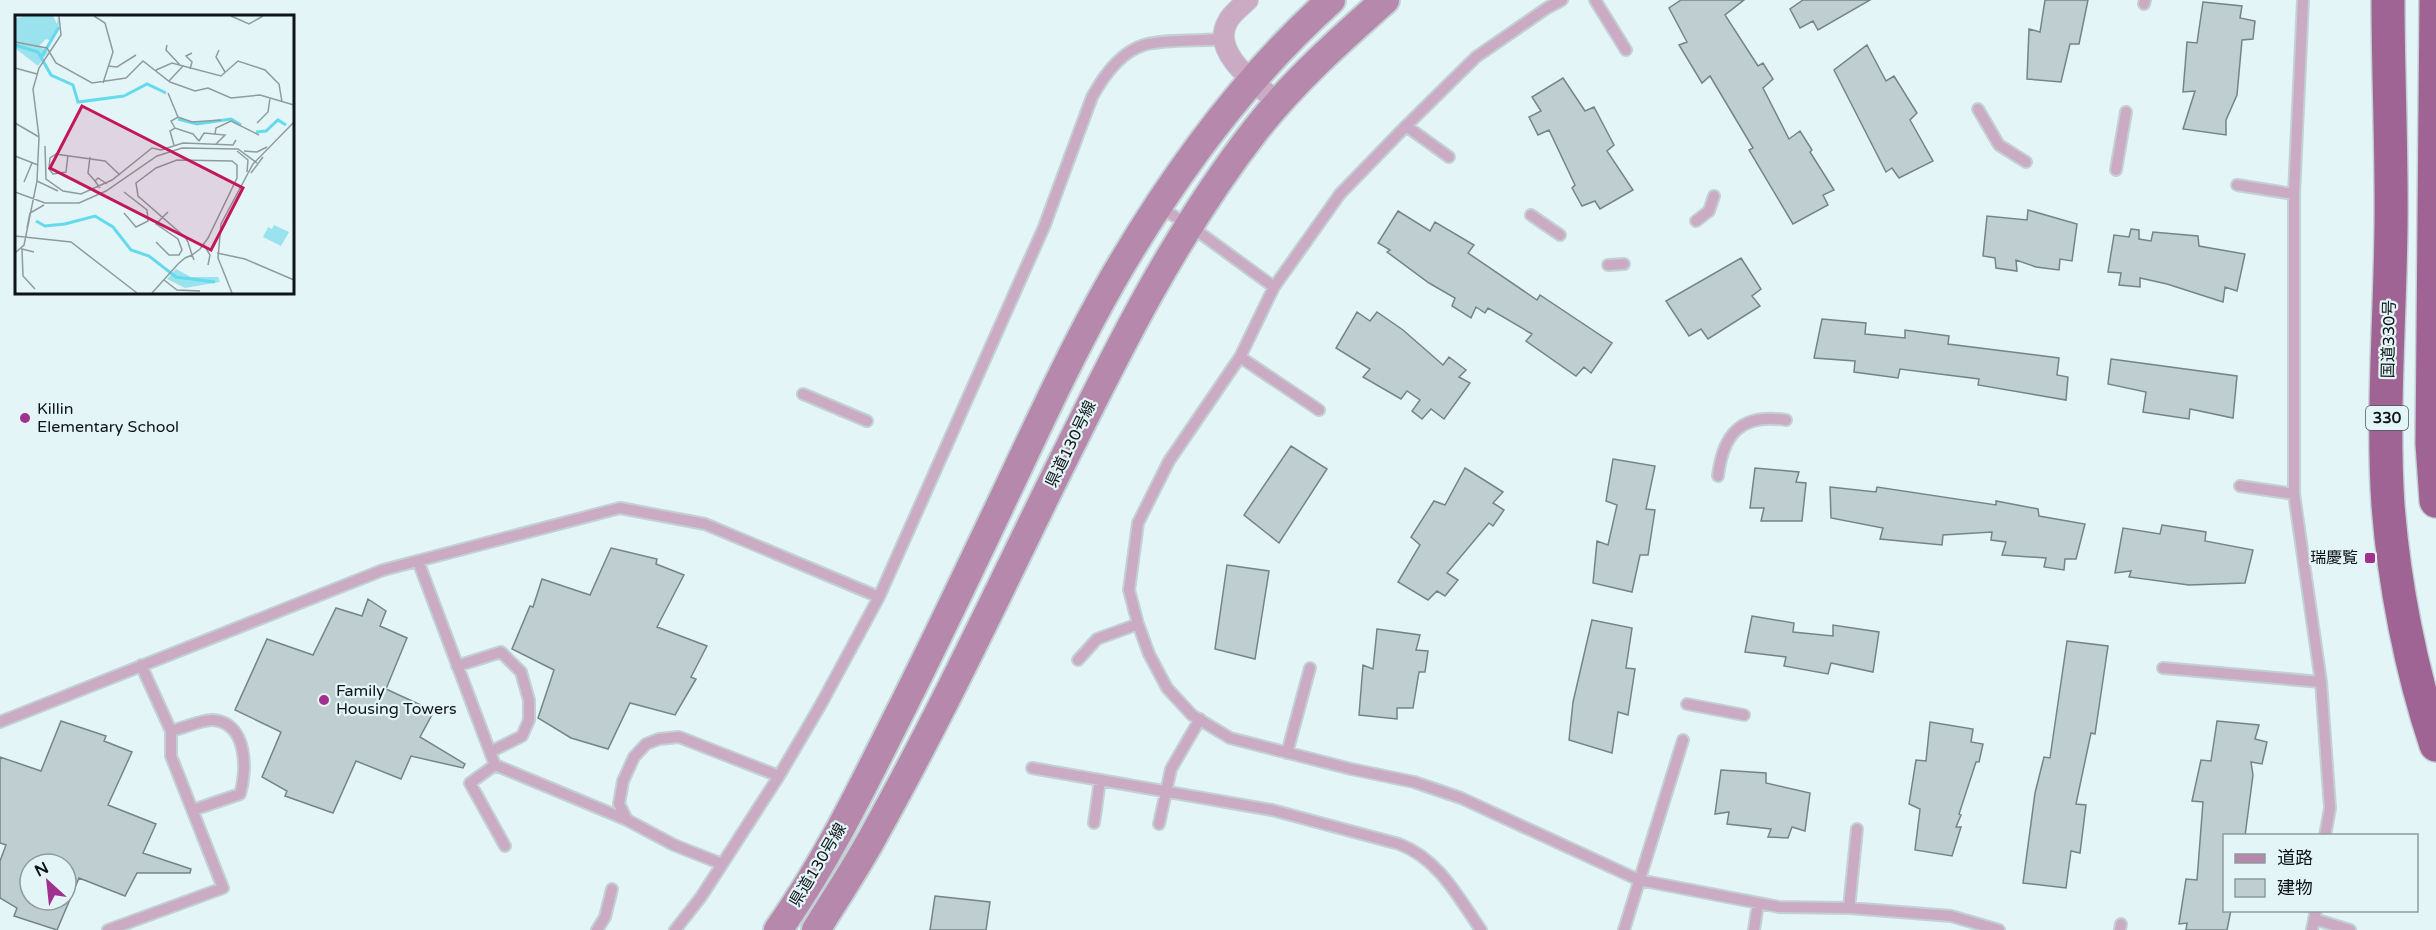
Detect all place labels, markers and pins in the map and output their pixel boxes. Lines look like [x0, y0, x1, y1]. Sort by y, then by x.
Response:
place label: Killin Elementary School [37, 399, 179, 437]
marker: Killin Elementary School [18, 411, 32, 425]
place label: 瑞慶覧 [2310, 548, 2358, 568]
marker: 瑞慶覧 [2363, 551, 2377, 565]
place label: Family Housing Towers [336, 681, 457, 719]
marker: Family Housing Towers [317, 693, 331, 707]

